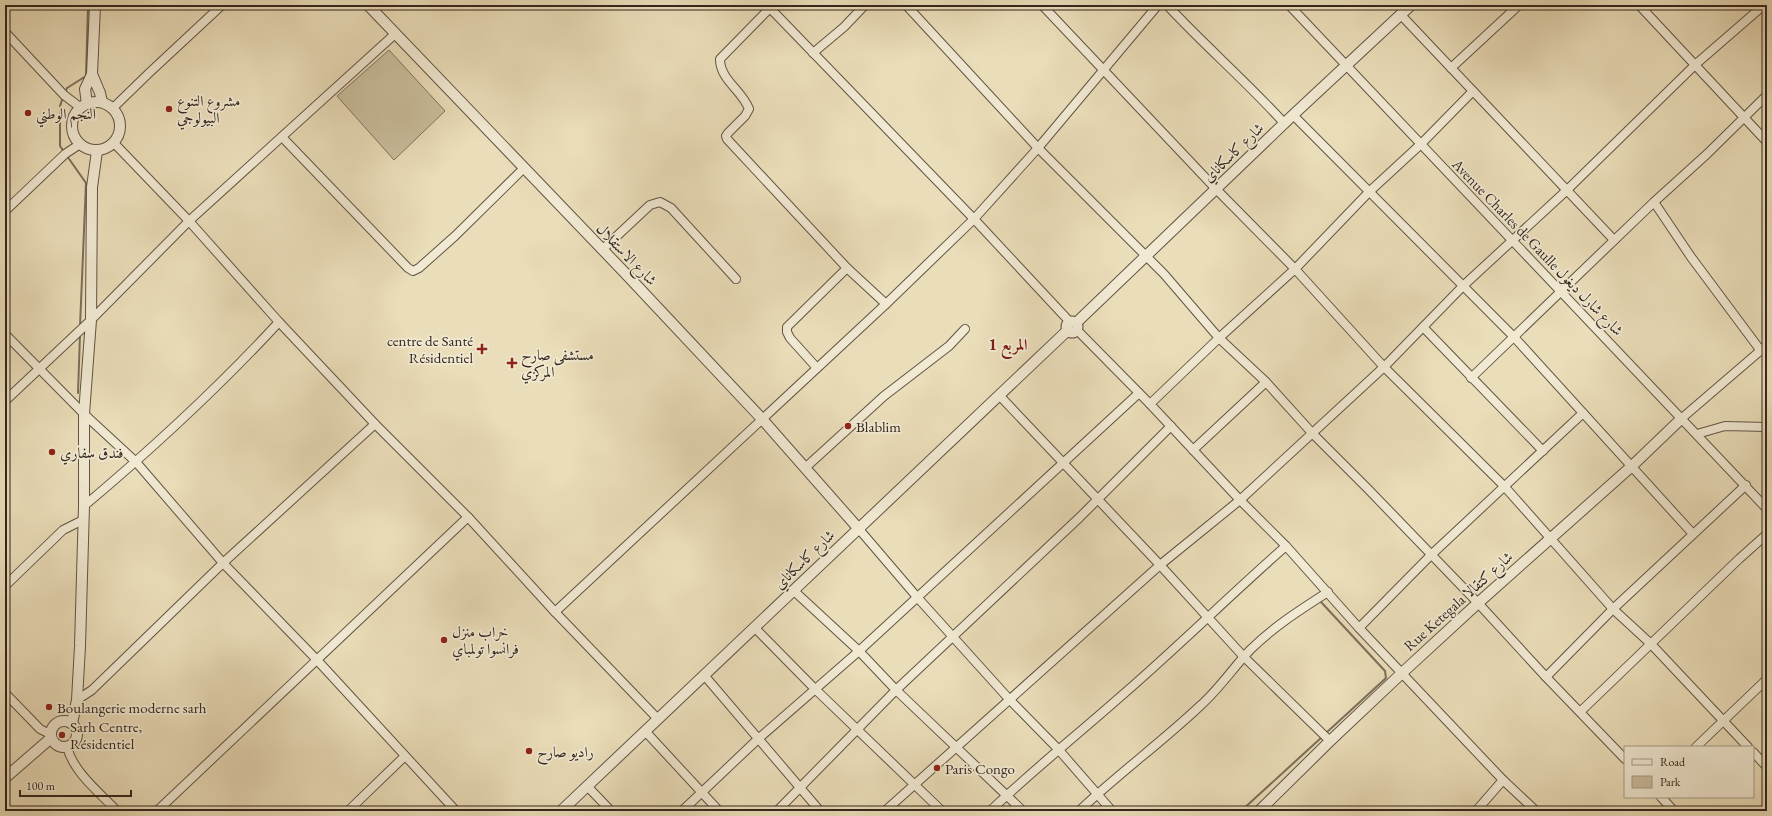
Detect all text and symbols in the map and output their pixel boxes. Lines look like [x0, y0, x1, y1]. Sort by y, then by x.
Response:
place label: مشروع التنوع البيولوجي [177, 91, 240, 130]
place label: النجم الوطني [36, 104, 96, 128]
marker: مشروع التنوع البيولوجي [164, 104, 174, 114]
marker: النجم الوطني [23, 108, 33, 118]
street label: شارع كاسكاناي [1198, 118, 1270, 189]
street label: Avenue Charles de Gaulle شارع شارل ديغول [1445, 154, 1628, 342]
street label: شارع الاستقلال [590, 219, 661, 292]
place label: centre de Santé Résidentiel [387, 331, 473, 367]
district label: المربع 1 [988, 334, 1028, 360]
marker: centre de Santé Résidentiel [476, 343, 488, 355]
place label: مستشفى صارح المركزي [521, 345, 594, 384]
marker: مستشفى صارح المركزي [506, 357, 518, 369]
place label: Blablim [856, 417, 901, 436]
marker: Blablim [843, 421, 853, 431]
place label: فندق سفاري [60, 443, 124, 465]
marker: فندق سفاري [47, 447, 57, 457]
street label: شارع كاسكاناي [769, 525, 841, 596]
street label: Rue Ketegala شارع كتقالا [1399, 547, 1519, 658]
place label: خراب منزل فرانسوا تولمباي [452, 622, 519, 661]
marker: خراب منزل فرانسوا تولمباي [439, 635, 449, 645]
place label: Boulangerie moderne sarh [57, 698, 207, 717]
marker: Boulangerie moderne sarh [44, 702, 54, 712]
place label: Sarh Centre, Résidentiel [70, 717, 142, 753]
marker: Sarh Centre, Résidentiel [57, 730, 67, 740]
place label: راديو صارح [537, 742, 594, 765]
marker: راديو صارح [524, 746, 534, 756]
legend [1624, 746, 1754, 798]
text: Road [1660, 754, 1686, 770]
place label: Paris Congo [945, 759, 1015, 778]
marker: Paris Congo [932, 763, 942, 773]
scale bar [20, 772, 131, 798]
text: Park [1660, 774, 1681, 790]
text: 100 m [26, 778, 56, 794]

